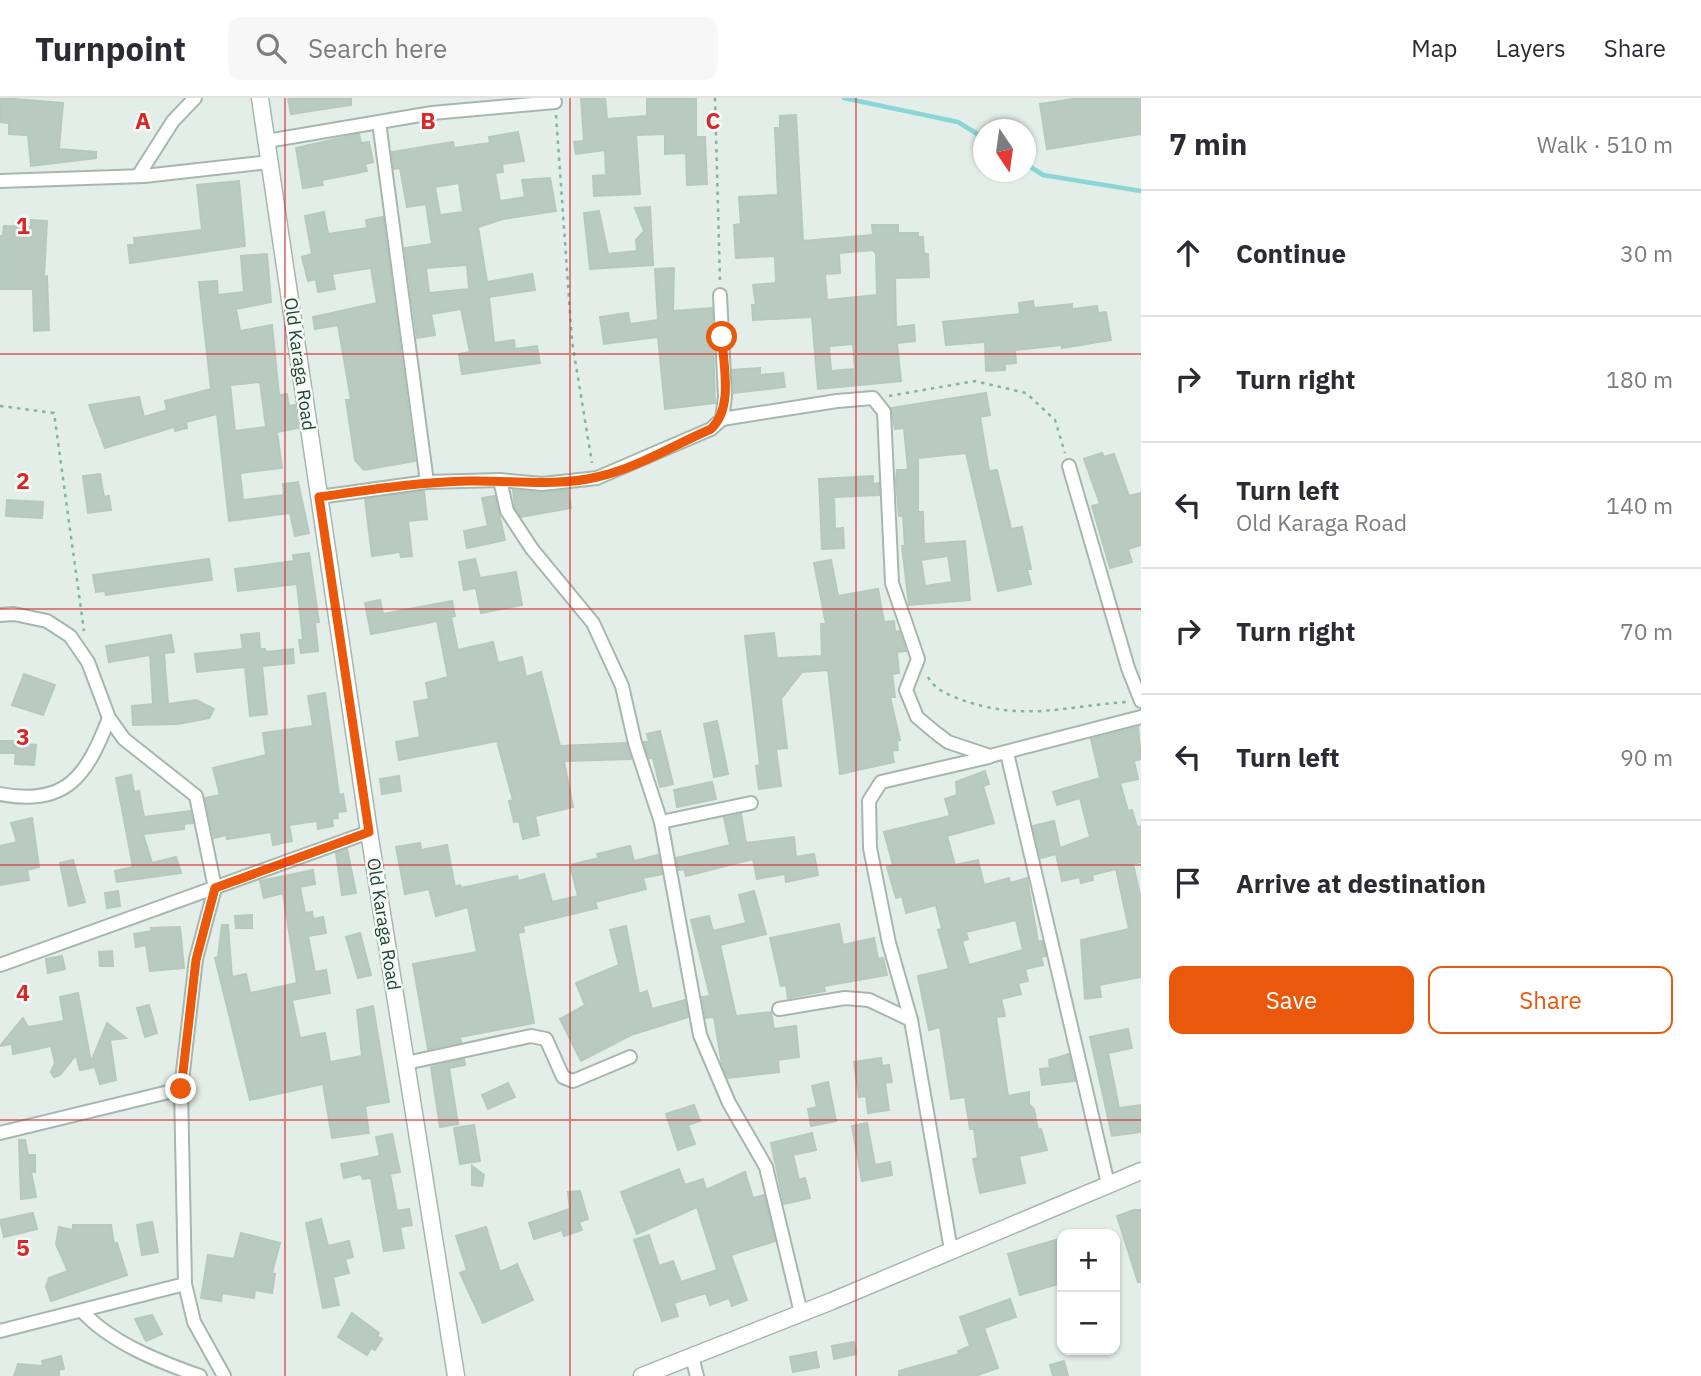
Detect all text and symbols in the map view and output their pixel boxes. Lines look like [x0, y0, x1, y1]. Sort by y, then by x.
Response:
search box [228, 17, 718, 80]
text: Turnpoint [35, 27, 186, 70]
icon: search [252, 29, 290, 67]
text: Search here [308, 31, 447, 65]
text: Map [1411, 32, 1458, 64]
text: Layers [1496, 32, 1566, 64]
text: Share [1604, 32, 1666, 64]
text: A [135, 105, 151, 135]
text: B [420, 105, 436, 135]
text: C [706, 105, 721, 135]
north arrow [973, 119, 1036, 182]
text: 7 min [1169, 124, 1247, 163]
text: Walk · 510 m [1537, 129, 1673, 159]
text: 1 [16, 210, 30, 240]
icon: ahead [1169, 234, 1207, 272]
text: Continue [1236, 236, 1346, 270]
text: 30 m [1620, 238, 1673, 268]
street label: Old Karaga Road [279, 296, 321, 432]
route start [706, 321, 737, 352]
icon: right [1169, 360, 1207, 398]
text: Turn right [1236, 362, 1355, 396]
text: 180 m [1606, 364, 1673, 394]
text: 2 [16, 465, 30, 495]
text: Turn left [1236, 473, 1339, 507]
icon: left [1169, 486, 1207, 524]
text: 140 m [1606, 490, 1673, 520]
text: Old Karaga Road [1236, 507, 1407, 537]
icon: right [1169, 612, 1207, 650]
text: Turn right [1236, 614, 1355, 648]
text: 70 m [1620, 616, 1673, 646]
text: 3 [16, 721, 30, 751]
icon: left [1169, 738, 1207, 776]
text: Turn left [1236, 740, 1339, 774]
text: 90 m [1620, 742, 1673, 772]
street label: Old Karaga Road [362, 856, 406, 992]
icon: arrive [1169, 864, 1207, 902]
text: Arrive at destination [1236, 866, 1486, 900]
button: Save [1169, 966, 1414, 1034]
button: Share [1428, 966, 1673, 1034]
text: 4 [16, 977, 30, 1007]
route end [165, 1073, 196, 1104]
map controls [1057, 1229, 1120, 1355]
button: + [1057, 1229, 1120, 1292]
text: 5 [16, 1232, 30, 1262]
button: − [1057, 1292, 1120, 1355]

